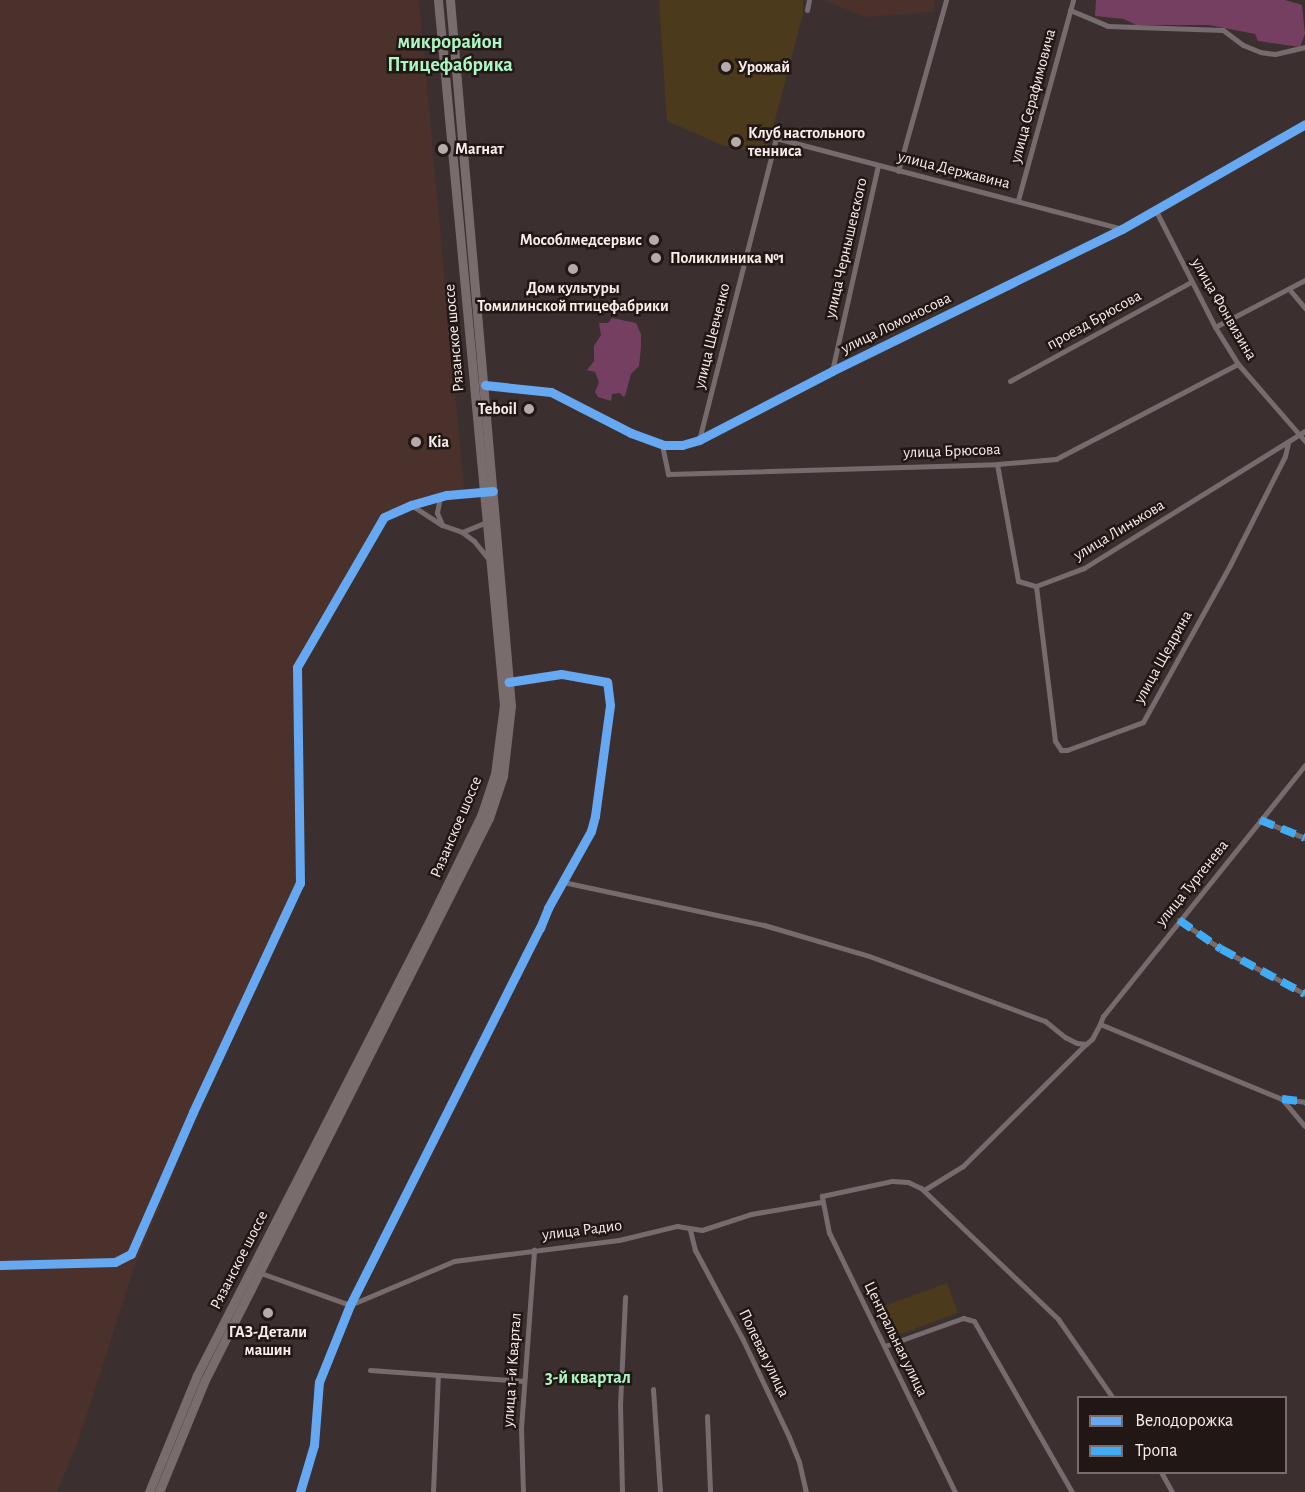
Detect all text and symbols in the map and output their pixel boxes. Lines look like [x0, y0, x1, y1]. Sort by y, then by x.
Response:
street label: улица Серафимовича [1006, 27, 1060, 165]
district label: микрорайон Птицефабрика [387, 30, 513, 77]
place label: Урожай [738, 57, 790, 77]
marker: Урожай [719, 60, 733, 74]
place label: Клуб настольного тенниса [748, 123, 865, 161]
marker: Клуб настольного тенниса [729, 135, 743, 149]
place label: Магнат [455, 139, 504, 159]
marker: Магнат [436, 142, 450, 156]
street label: улица Державина [896, 147, 1012, 193]
street label: улица Чернышевского [821, 176, 871, 320]
place label: Мособлмедсервис [520, 230, 642, 250]
marker: Мособлмедсервис [647, 233, 661, 247]
place label: Поликлиника №1 [670, 248, 785, 268]
marker: Поликлиника №1 [647, 249, 665, 267]
street label: улица Фонвизина [1187, 254, 1261, 364]
marker: Дом культуры Томилинской птицефабрики [566, 262, 580, 276]
place label: Дом культуры Томилинской птицефабрики [477, 278, 669, 316]
street label: улица Шевченко [690, 281, 734, 391]
street label: Рязанское шоссе [440, 283, 468, 393]
street label: проезд Брюсова [1043, 286, 1145, 354]
street label: улица Ломоносова [838, 288, 954, 358]
place label: Teboil [478, 399, 517, 419]
marker: Teboil [522, 402, 536, 416]
place label: Kia [428, 432, 449, 452]
marker: Kia [409, 435, 423, 449]
street label: улица Брюсова [903, 440, 1001, 462]
street label: улица Линькова [1070, 495, 1168, 565]
street label: улица Щедрина [1130, 607, 1196, 707]
street label: Рязанское шоссе [426, 773, 486, 881]
street label: улица Тургенева [1151, 836, 1233, 930]
street label: Рязанское шоссе [206, 1207, 272, 1313]
street label: улица Радио [541, 1216, 623, 1244]
street label: Центральная улица [860, 1278, 932, 1400]
marker: ГАЗ-Детали машин [261, 1306, 275, 1320]
street label: Полевая улица [734, 1306, 794, 1400]
street label: улица 1-й Квартал [498, 1312, 526, 1428]
place label: ГАЗ-Детали машин [229, 1322, 307, 1360]
district label: 3-й квартал [545, 1367, 631, 1389]
legend [1077, 1396, 1287, 1474]
text: Велодорожка [1135, 1412, 1233, 1430]
text: Тропа [1135, 1442, 1178, 1460]

